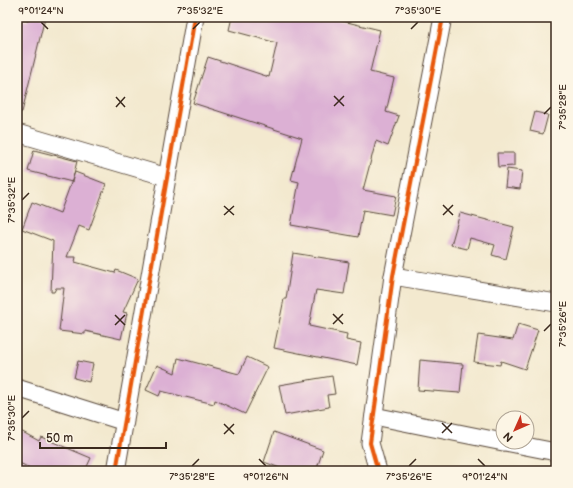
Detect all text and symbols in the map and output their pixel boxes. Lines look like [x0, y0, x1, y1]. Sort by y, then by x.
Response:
text: 9°01'24"N [18, 5, 64, 17]
text: 7°35'32"E [177, 5, 223, 17]
text: 7°35'30"E [395, 5, 441, 17]
text: 7°35'28"E [557, 84, 569, 130]
text: 7°35'32"E [6, 177, 18, 223]
text: 7°35'26"E [557, 301, 569, 347]
text: 7°35'30"E [6, 395, 18, 441]
north arrow [495, 410, 535, 450]
scale bar [40, 424, 166, 450]
text: N [501, 429, 516, 444]
text: 50 m [46, 431, 73, 446]
text: 7°35'28"E [169, 471, 215, 483]
text: 9°01'26"N [243, 471, 289, 483]
text: 7°35'26"E [386, 471, 432, 483]
text: 9°01'24"N [462, 471, 508, 483]

